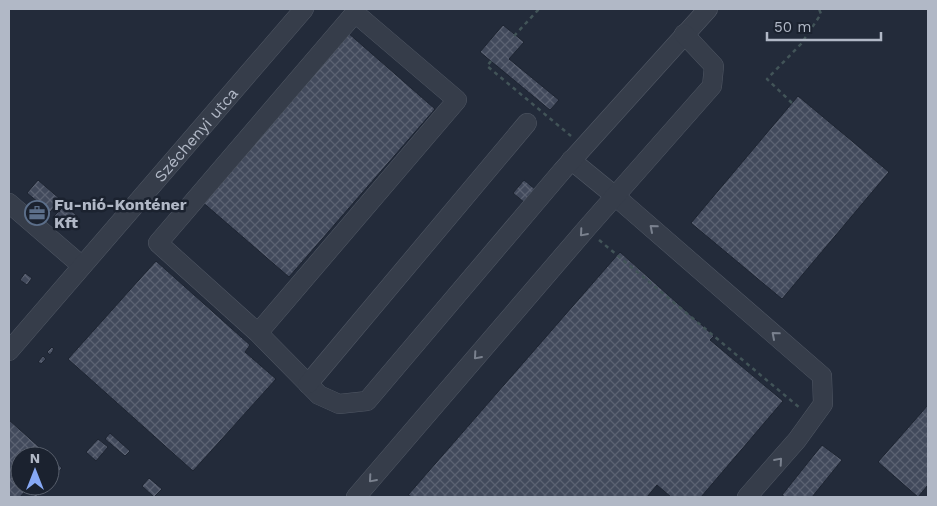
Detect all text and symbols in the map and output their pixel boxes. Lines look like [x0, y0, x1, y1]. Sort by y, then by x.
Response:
scale bar [767, 10, 881, 42]
text: 50 m [774, 18, 811, 36]
street label: Széchenyi utca [150, 84, 242, 186]
place label: Fu-nió-Konténer Kft [54, 195, 187, 232]
office icon: Fu-nió-Konténer Kft [24, 200, 50, 226]
one-way arrow [649, 225, 658, 234]
one-way arrow [580, 227, 589, 236]
one-way arrow [772, 332, 781, 341]
one-way arrow [475, 350, 483, 359]
north arrow [10, 446, 60, 496]
text: N [30, 450, 40, 466]
one-way arrow [773, 457, 782, 466]
one-way arrow [368, 474, 377, 483]

